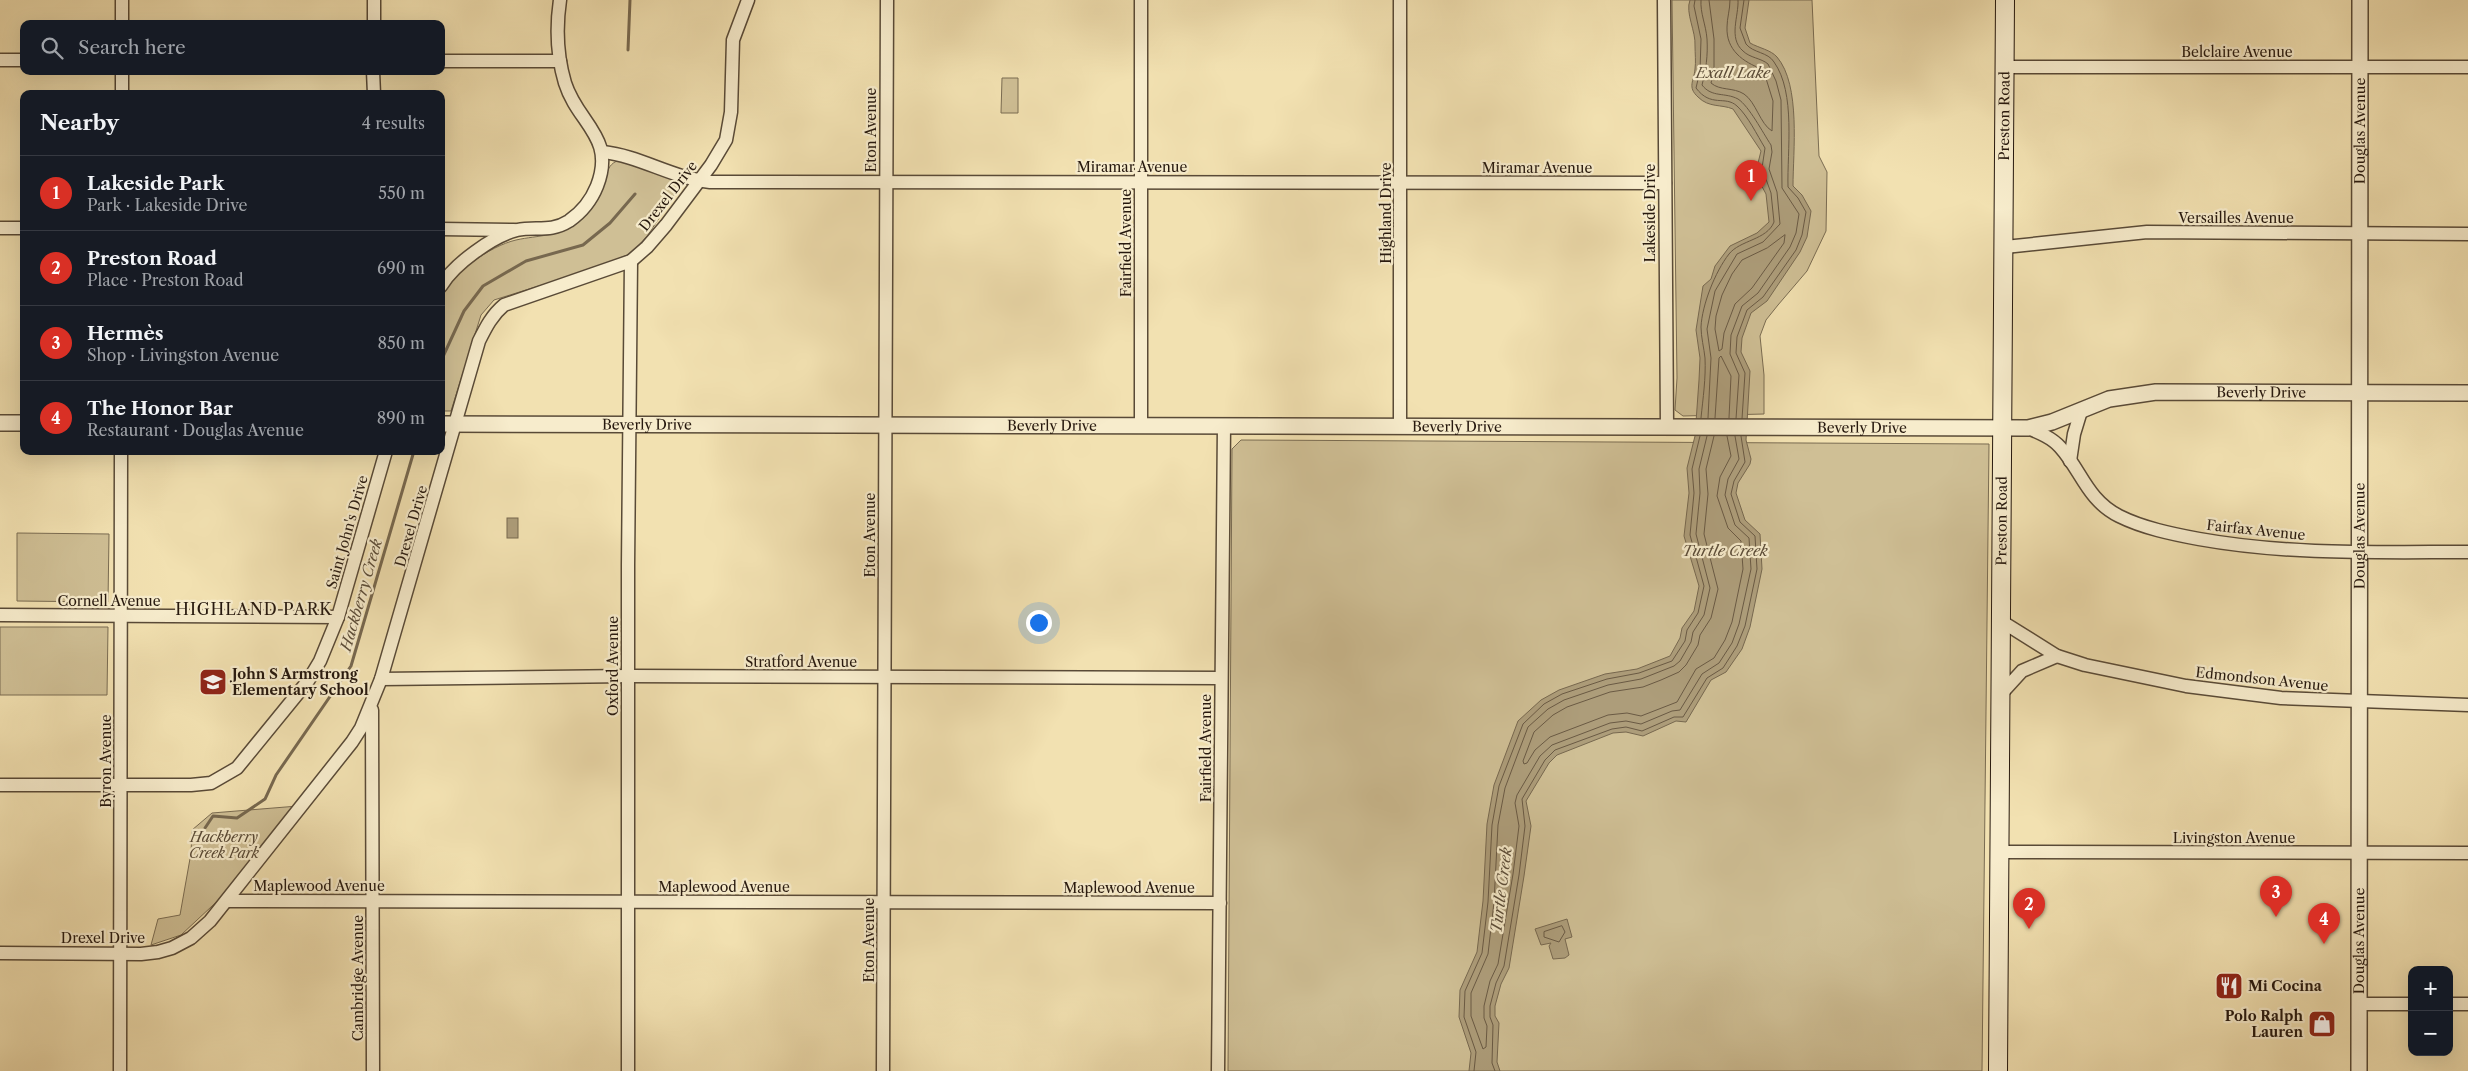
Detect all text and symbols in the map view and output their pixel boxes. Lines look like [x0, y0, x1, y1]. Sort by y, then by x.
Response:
search box [20, 20, 445, 75]
icon: search [38, 34, 66, 62]
text: Search here [78, 36, 186, 59]
street label: Belclaire Avenue [2181, 43, 2293, 61]
water label: Exall Lake [1695, 63, 1771, 82]
street label: Preston Road [1995, 71, 2014, 161]
street label: Douglas Avenue [2351, 78, 2369, 184]
street label: Eton Avenue [862, 87, 880, 172]
text: Nearby [40, 110, 119, 135]
text: 4 results [362, 113, 425, 133]
street label: Drexel Drive [635, 157, 701, 235]
street label: Miramar Avenue [1077, 158, 1187, 176]
street label: Miramar Avenue [1482, 159, 1592, 177]
pin: 1 [1735, 160, 1767, 201]
street label: Highland Drive [1377, 162, 1395, 264]
street label: Lakeside Drive [1641, 163, 1659, 262]
text: Lakeside Park [87, 172, 224, 195]
text: 1 [52, 183, 60, 203]
text: 550 m [378, 183, 425, 203]
street label: Fairfield Avenue [1117, 189, 1135, 297]
text: Park · Lakeside Drive [87, 195, 247, 215]
street label: Versailles Avenue [2177, 209, 2294, 227]
text: Preston Road [87, 247, 217, 270]
text: 2 [51, 258, 61, 278]
text: 690 m [377, 258, 425, 278]
text: Place · Preston Road [87, 270, 243, 290]
text: Hermès [87, 322, 164, 345]
text: 3 [51, 333, 61, 353]
text: 850 m [378, 333, 425, 353]
text: Shop · Livingston Avenue [87, 345, 279, 365]
street label: Beverly Drive [2216, 383, 2306, 401]
text: The Honor Bar [87, 397, 233, 420]
text: 4 [51, 408, 61, 428]
text: 890 m [377, 408, 425, 428]
street label: Beverly Drive [602, 415, 692, 434]
street label: Beverly Drive [1007, 416, 1097, 435]
street label: Beverly Drive [1412, 417, 1502, 436]
street label: Beverly Drive [1817, 418, 1907, 437]
text: Restaurant · Douglas Avenue [87, 420, 304, 440]
street label: Saint John's Drive [322, 473, 372, 591]
street label: Preston Road [1992, 476, 2011, 566]
street label: Drexel Drive [391, 483, 431, 569]
street label: Douglas Avenue [2350, 483, 2369, 589]
street label: Eton Avenue [861, 492, 879, 577]
street label: Fairfax Avenue [2206, 516, 2307, 544]
water label: Hackberry Creek [336, 537, 386, 654]
water label: Turtle Creek [1682, 541, 1768, 560]
street label: Cornell Avenue [57, 592, 161, 610]
district label: HIGHLAND PARK [175, 599, 333, 619]
your location [1026, 610, 1052, 636]
street label: Oxford Avenue [604, 616, 622, 716]
street label: Stratford Avenue [745, 653, 857, 671]
street label: Edmondson Avenue [2195, 663, 2329, 695]
place label: John S Armstrong Elementary School [229, 665, 369, 699]
school or university icon: John S Armstrong Elementary School [198, 667, 228, 697]
street label: Fairfield Avenue [1197, 694, 1215, 802]
street label: Byron Avenue [97, 714, 115, 808]
park label: Hackberry Creek Park [189, 828, 260, 862]
street label: Livingston Avenue [2173, 829, 2295, 847]
water label: Turtle Creek [1486, 846, 1516, 934]
pin: 3 [2260, 876, 2292, 917]
street label: Maplewood Avenue [253, 877, 385, 895]
street label: Maplewood Avenue [658, 878, 790, 896]
street label: Maplewood Avenue [1063, 879, 1195, 897]
pin: 2 [2013, 888, 2045, 929]
street label: Douglas Avenue [2350, 888, 2368, 994]
street label: Eton Avenue [860, 897, 878, 982]
pin: 4 [2308, 903, 2340, 944]
street label: Cambridge Avenue [349, 915, 367, 1041]
street label: Drexel Drive [61, 929, 145, 947]
map controls [2408, 966, 2453, 1056]
button: + [2408, 966, 2453, 1011]
restaurant icon: Mi Cocina [2214, 971, 2244, 1001]
place label: Mi Cocina [2248, 977, 2323, 995]
place label: Polo Ralph Lauren [2225, 1007, 2303, 1041]
shop icon: Polo Ralph Lauren [2307, 1009, 2337, 1039]
button: − [2408, 1011, 2453, 1056]

